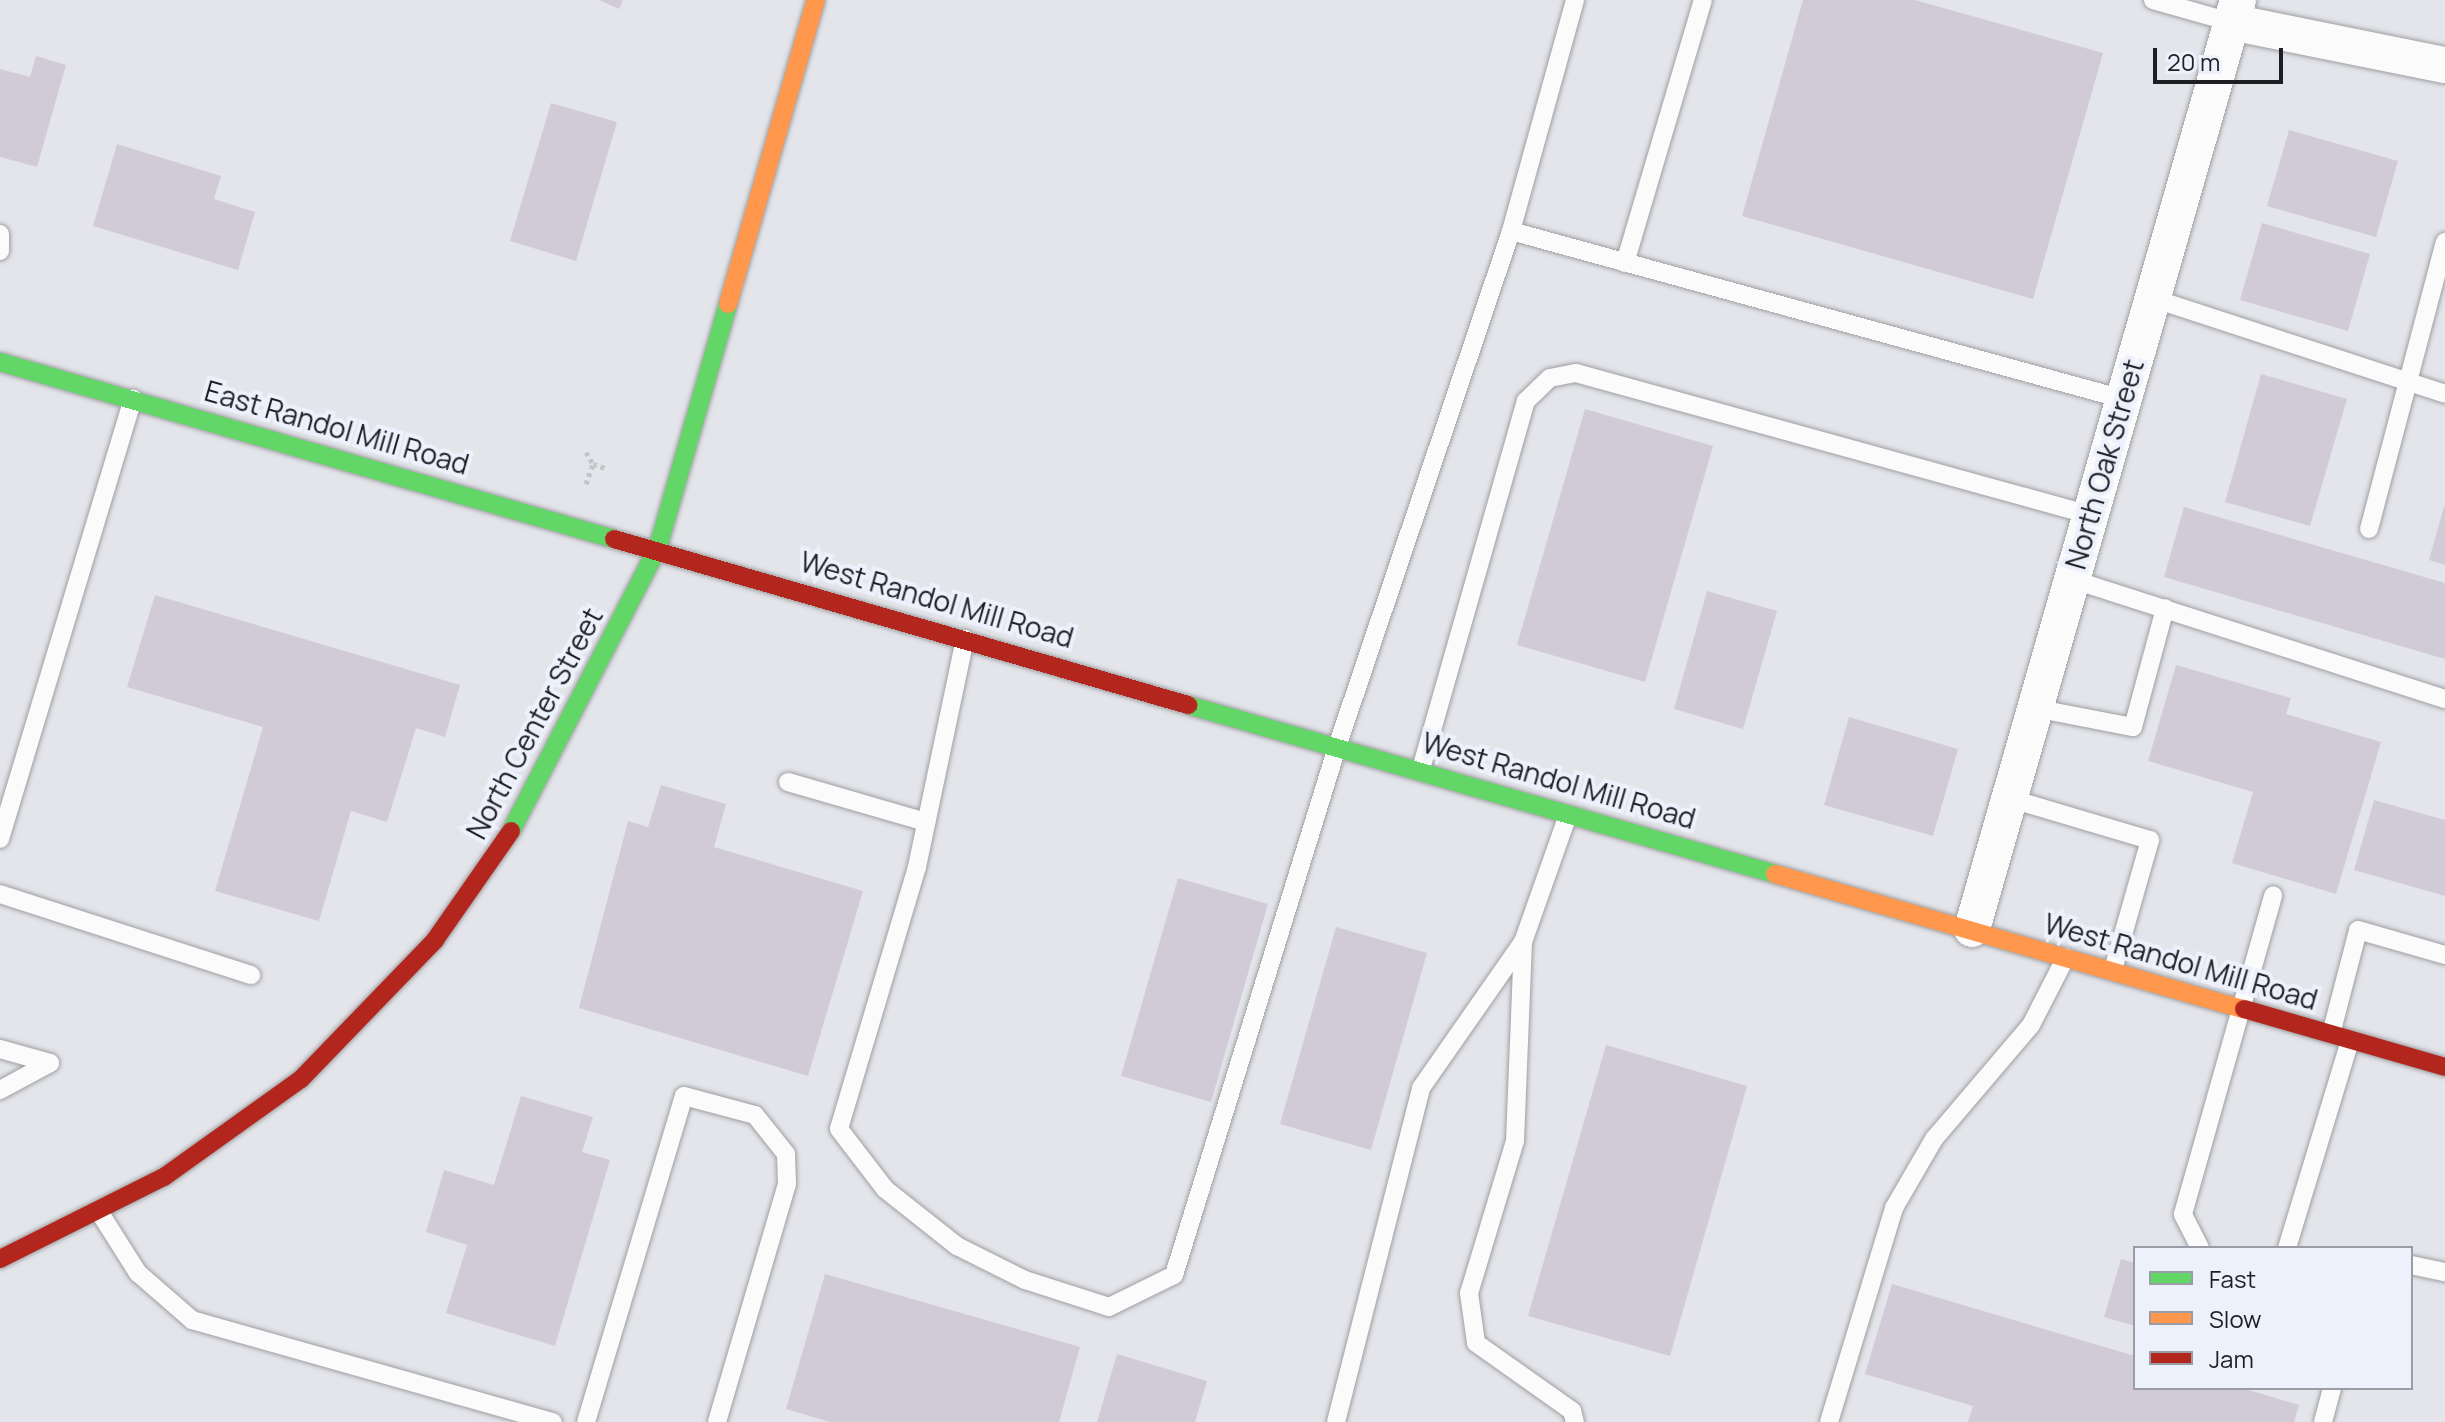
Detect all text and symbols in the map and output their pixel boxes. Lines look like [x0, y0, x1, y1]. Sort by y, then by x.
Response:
scale bar [2157, 32, 2287, 82]
text: 20 m [2167, 45, 2220, 78]
street label: North Oak Street [2058, 355, 2150, 573]
street label: East Randol Mill Road [201, 373, 473, 481]
street label: West Randol Mill Road [797, 544, 1077, 654]
street label: North Center Street [459, 602, 609, 844]
street label: West Randol Mill Road [1419, 725, 1699, 835]
street label: West Randol Mill Road [2041, 906, 2321, 1016]
legend [2133, 1246, 2413, 1390]
text: Fast [2209, 1262, 2256, 1295]
text: Slow [2209, 1302, 2262, 1335]
text: Jam [2209, 1342, 2254, 1375]

